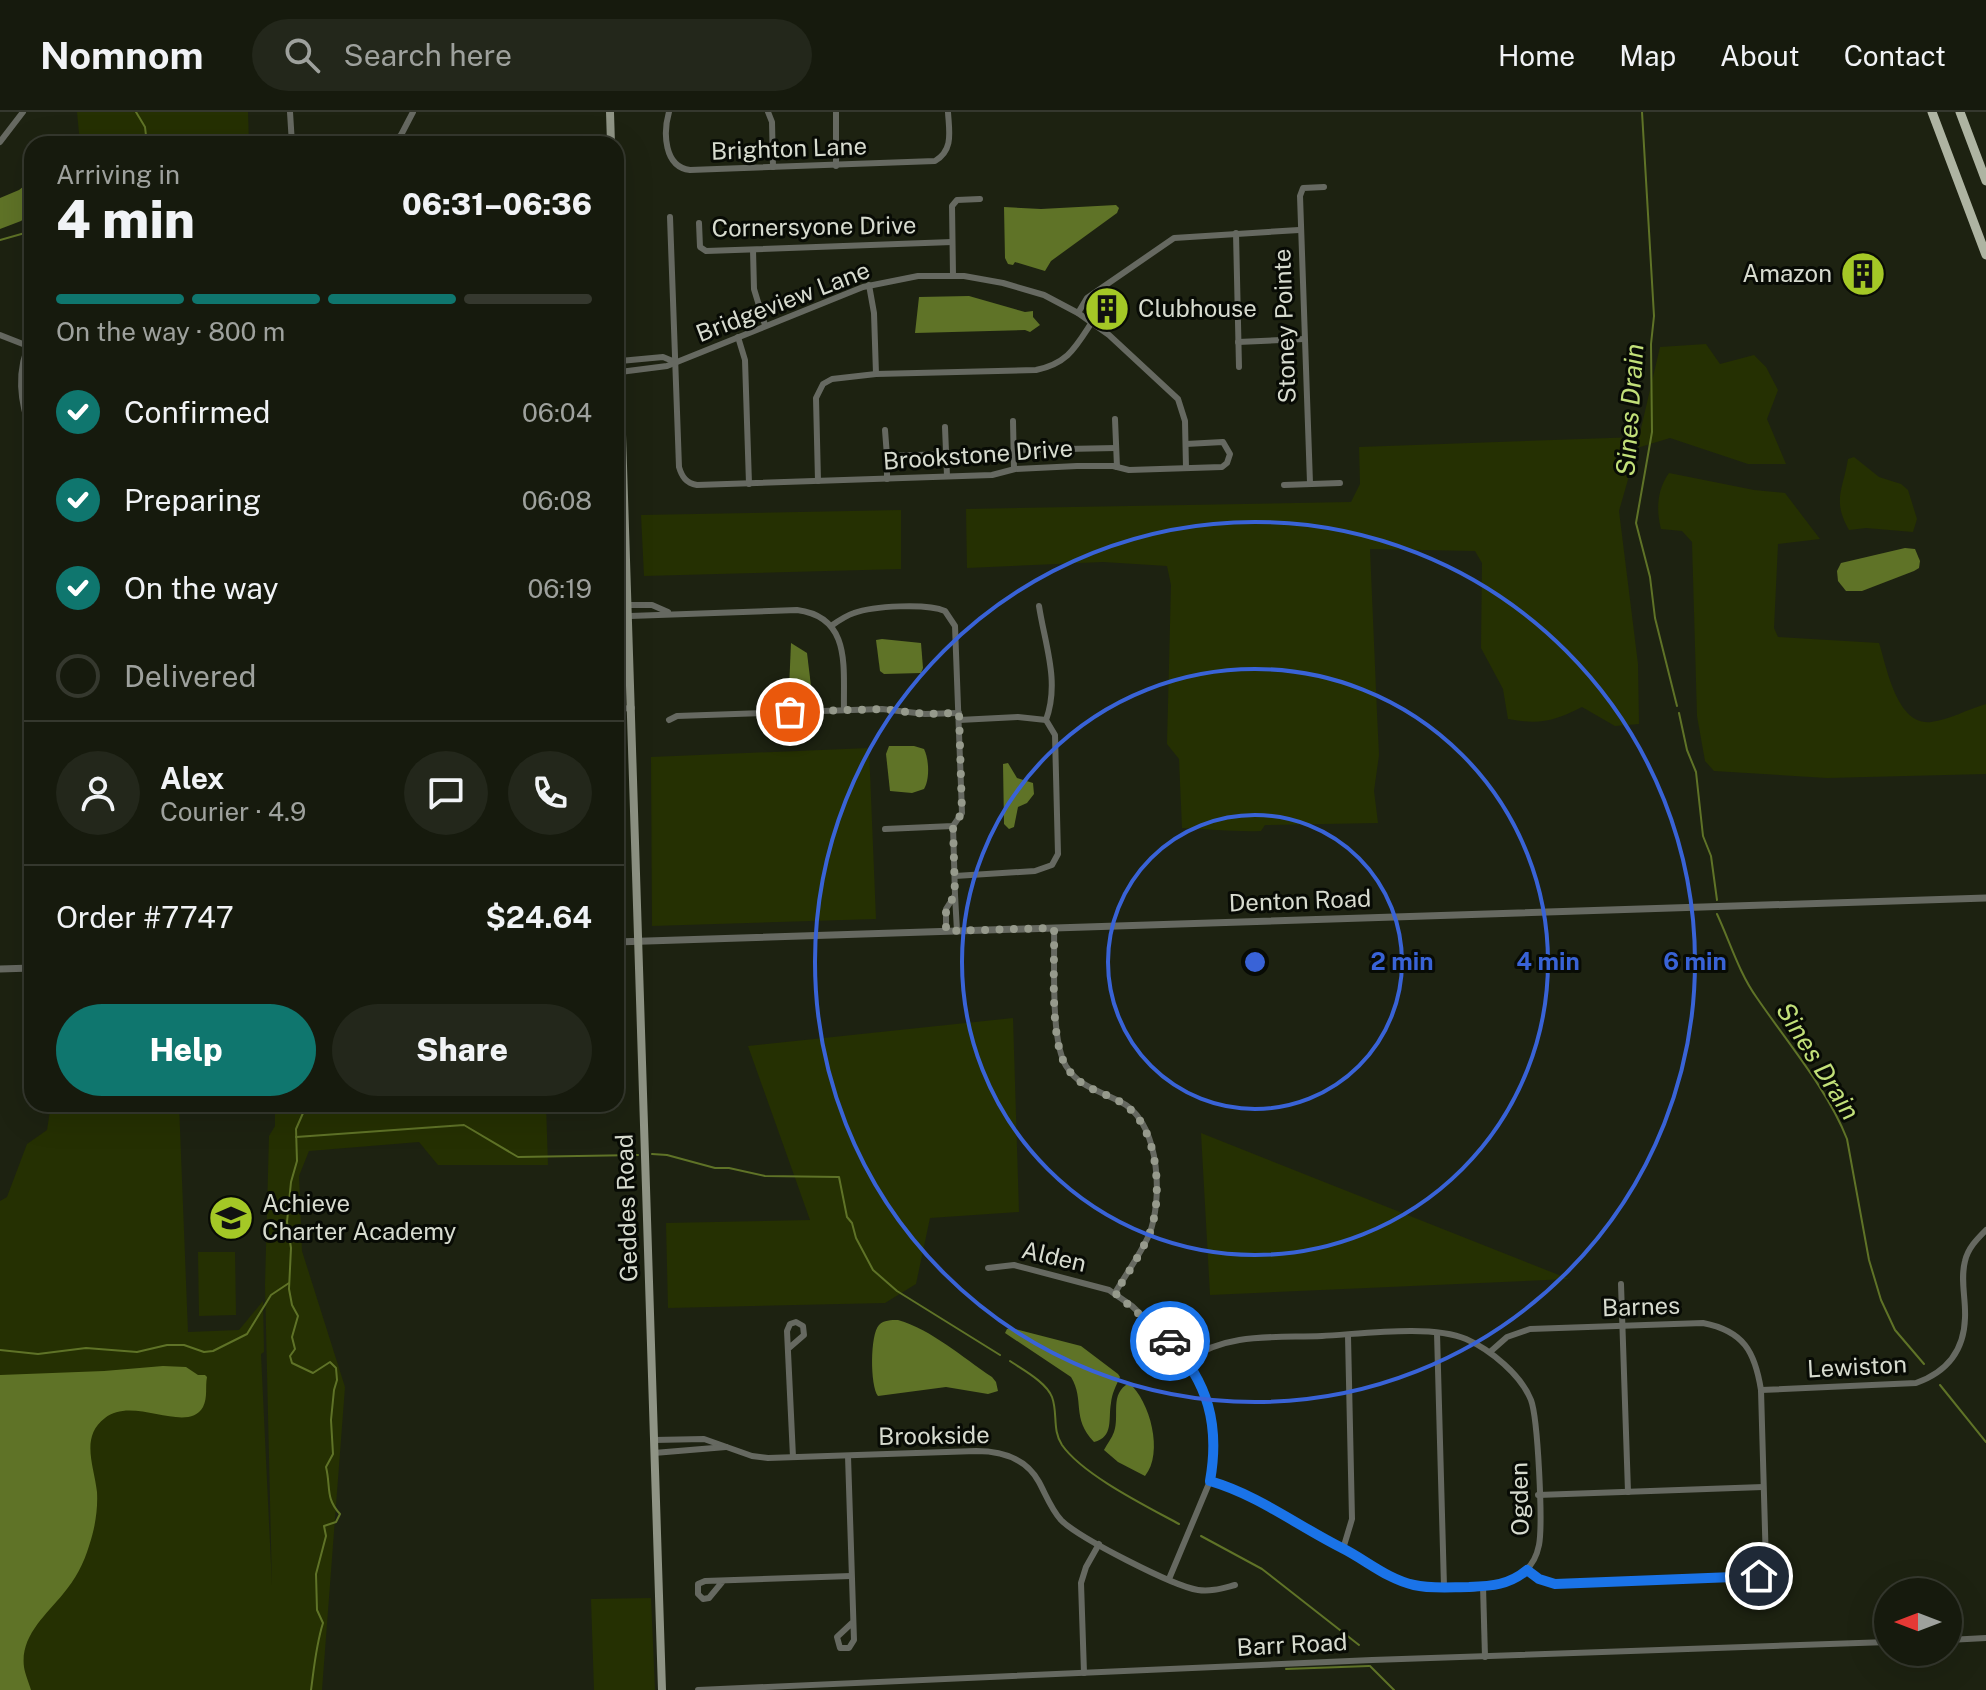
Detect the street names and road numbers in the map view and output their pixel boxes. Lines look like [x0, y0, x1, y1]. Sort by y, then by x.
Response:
street label: Brighton Lane [710, 131, 867, 165]
street label: Cornersyone Drive [711, 210, 917, 242]
street label: Stoney Pointe [1267, 248, 1301, 404]
street label: Bridgeview Lane [692, 255, 873, 347]
street label: Brookstone Drive [882, 433, 1074, 475]
street label: Denton Road [1228, 884, 1372, 916]
street label: Geddes Road [609, 1134, 643, 1283]
street label: Alden [1019, 1235, 1089, 1277]
street label: Barnes [1601, 1291, 1681, 1321]
street label: Lewiston [1806, 1349, 1908, 1383]
street label: Brookside [878, 1420, 990, 1450]
street label: Ogden [1504, 1462, 1534, 1536]
street label: Barr Road [1236, 1627, 1348, 1661]

